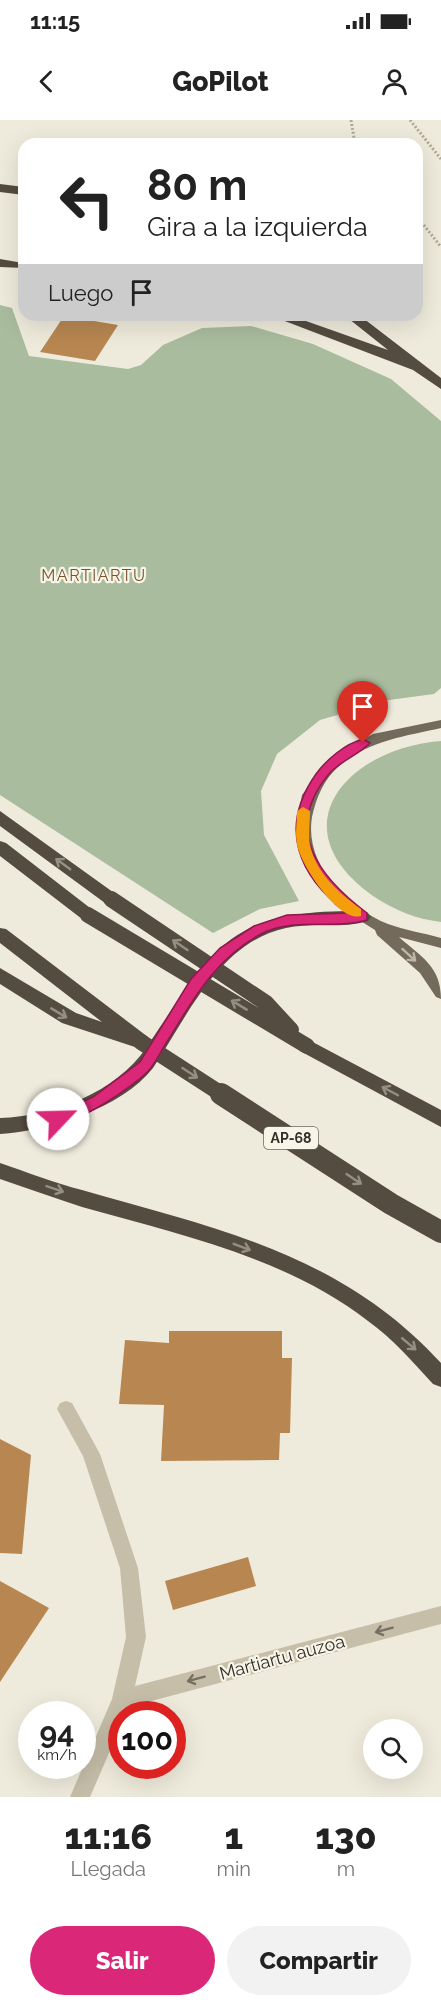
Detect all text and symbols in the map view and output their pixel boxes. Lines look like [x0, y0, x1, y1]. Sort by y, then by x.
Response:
text: 11:15 [30, 8, 80, 34]
icon: back [30, 65, 63, 98]
icon: person [378, 65, 411, 98]
text: GoPilot [172, 66, 269, 97]
text: 80 m [147, 161, 247, 210]
icon: left [48, 162, 126, 240]
text: Gira a la izquierda [147, 211, 368, 242]
icon: arrive [125, 276, 158, 309]
text: Luego [48, 280, 113, 306]
district label: MARTIARTU [41, 566, 147, 585]
pin [337, 681, 388, 743]
icon: arrive [346, 690, 379, 723]
one-way arrow [56, 858, 72, 870]
one-way arrow [172, 939, 188, 951]
one-way arrow [402, 948, 417, 962]
one-way arrow [231, 999, 248, 1011]
one-way arrow [50, 1007, 67, 1019]
one-way arrow [182, 1067, 199, 1080]
one-way arrow [381, 1085, 399, 1096]
position arrow [26, 1087, 90, 1151]
road number: AP-68 [264, 1127, 318, 1149]
one-way arrow [345, 1174, 362, 1186]
one-way arrow [45, 1185, 64, 1196]
one-way arrow [232, 1242, 250, 1253]
one-way arrow [401, 1337, 416, 1351]
one-way arrow [375, 1624, 394, 1636]
street label: Martiartu auzoa [217, 1630, 347, 1684]
one-way arrow [187, 1674, 206, 1686]
speed limit sign: 100 [108, 1701, 186, 1779]
text: 94 [40, 1715, 74, 1750]
map controls [363, 1719, 423, 1779]
button: search [363, 1719, 423, 1779]
text: km/h [37, 1746, 77, 1764]
text: 11:16 [64, 1815, 152, 1857]
text: 1 [224, 1815, 243, 1857]
text: 130 [315, 1815, 377, 1857]
text: Llegada [71, 1857, 146, 1881]
text: min [217, 1857, 251, 1881]
text: m [337, 1857, 355, 1881]
button: Salir [30, 1926, 215, 1995]
button: Compartir [227, 1926, 411, 1995]

